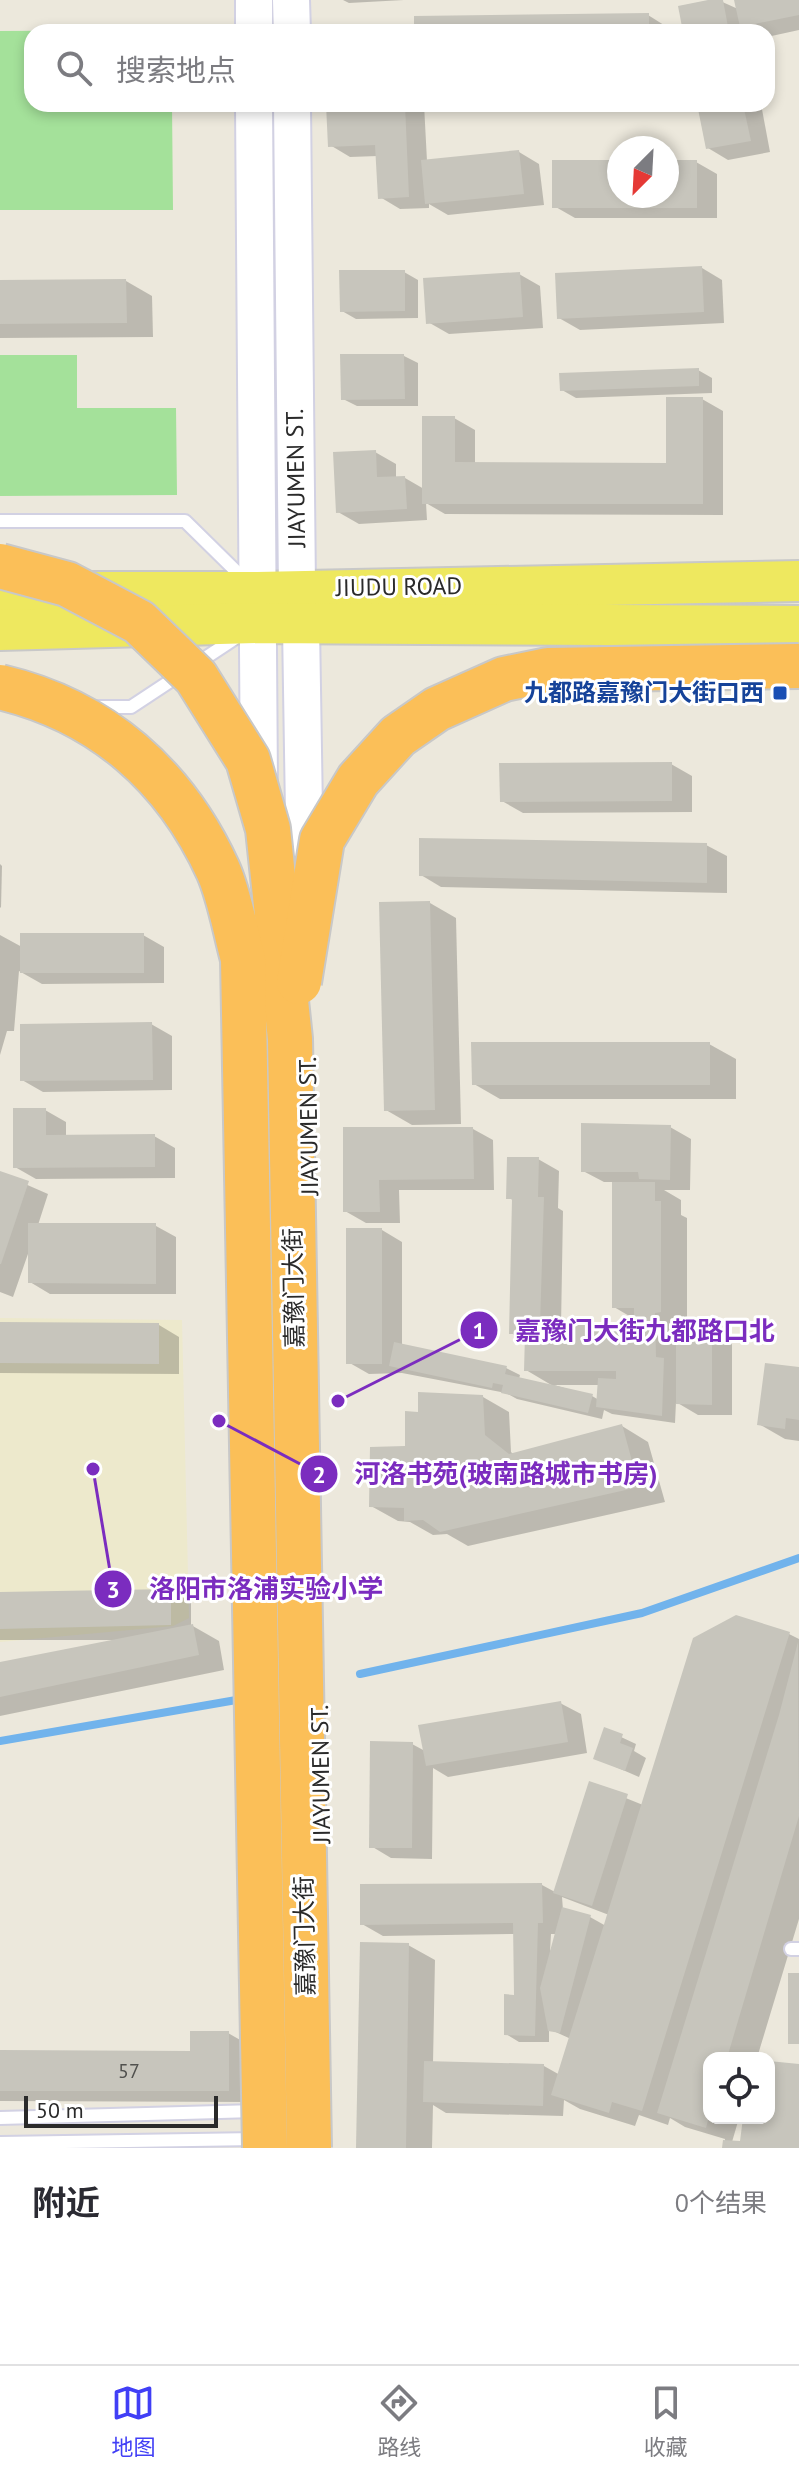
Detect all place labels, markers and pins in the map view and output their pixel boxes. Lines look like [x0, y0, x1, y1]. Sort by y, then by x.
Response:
place label: 九都路嘉豫门大街口西 [524, 677, 764, 708]
marker: 九都路嘉豫门大街口西 [771, 684, 789, 702]
callout: 嘉豫门大街九都路口北 [459, 1305, 791, 1355]
callout: 河洛书苑(玻南路城市书房) [299, 1449, 674, 1499]
callout: 洛阳市洛浦实验小学 [93, 1564, 399, 1614]

